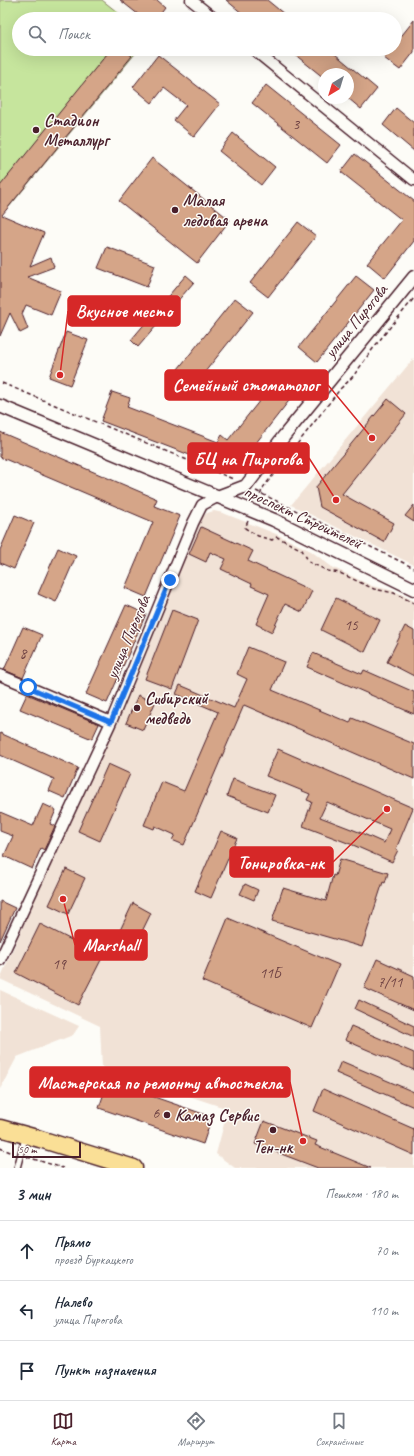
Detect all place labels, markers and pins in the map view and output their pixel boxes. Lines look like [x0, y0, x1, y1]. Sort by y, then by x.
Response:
place label: Стадион Металлург [44, 110, 111, 151]
marker: Стадион Металлург [31, 125, 41, 135]
place label: Малая ледовая арена [183, 190, 269, 231]
marker: Малая ледовая арена [170, 205, 180, 215]
callout: Вкусное место [68, 296, 180, 326]
callout: Семейный стоматолог [165, 370, 328, 400]
callout: БЦ на Пирогова [188, 443, 309, 473]
place label: Сибирский медведь [145, 688, 209, 729]
marker: Сибирский медведь [132, 703, 142, 713]
callout: Тонировка-нк [230, 847, 333, 877]
callout: Marshall [75, 930, 147, 960]
callout: Мастерская по ремонту автостекла [30, 1067, 290, 1097]
place label: Камаз Сервис [175, 1105, 260, 1127]
marker: Камаз Сервис [162, 1110, 172, 1120]
marker: Тен-нк [268, 1125, 278, 1135]
place label: Тен-нк [253, 1137, 294, 1158]

